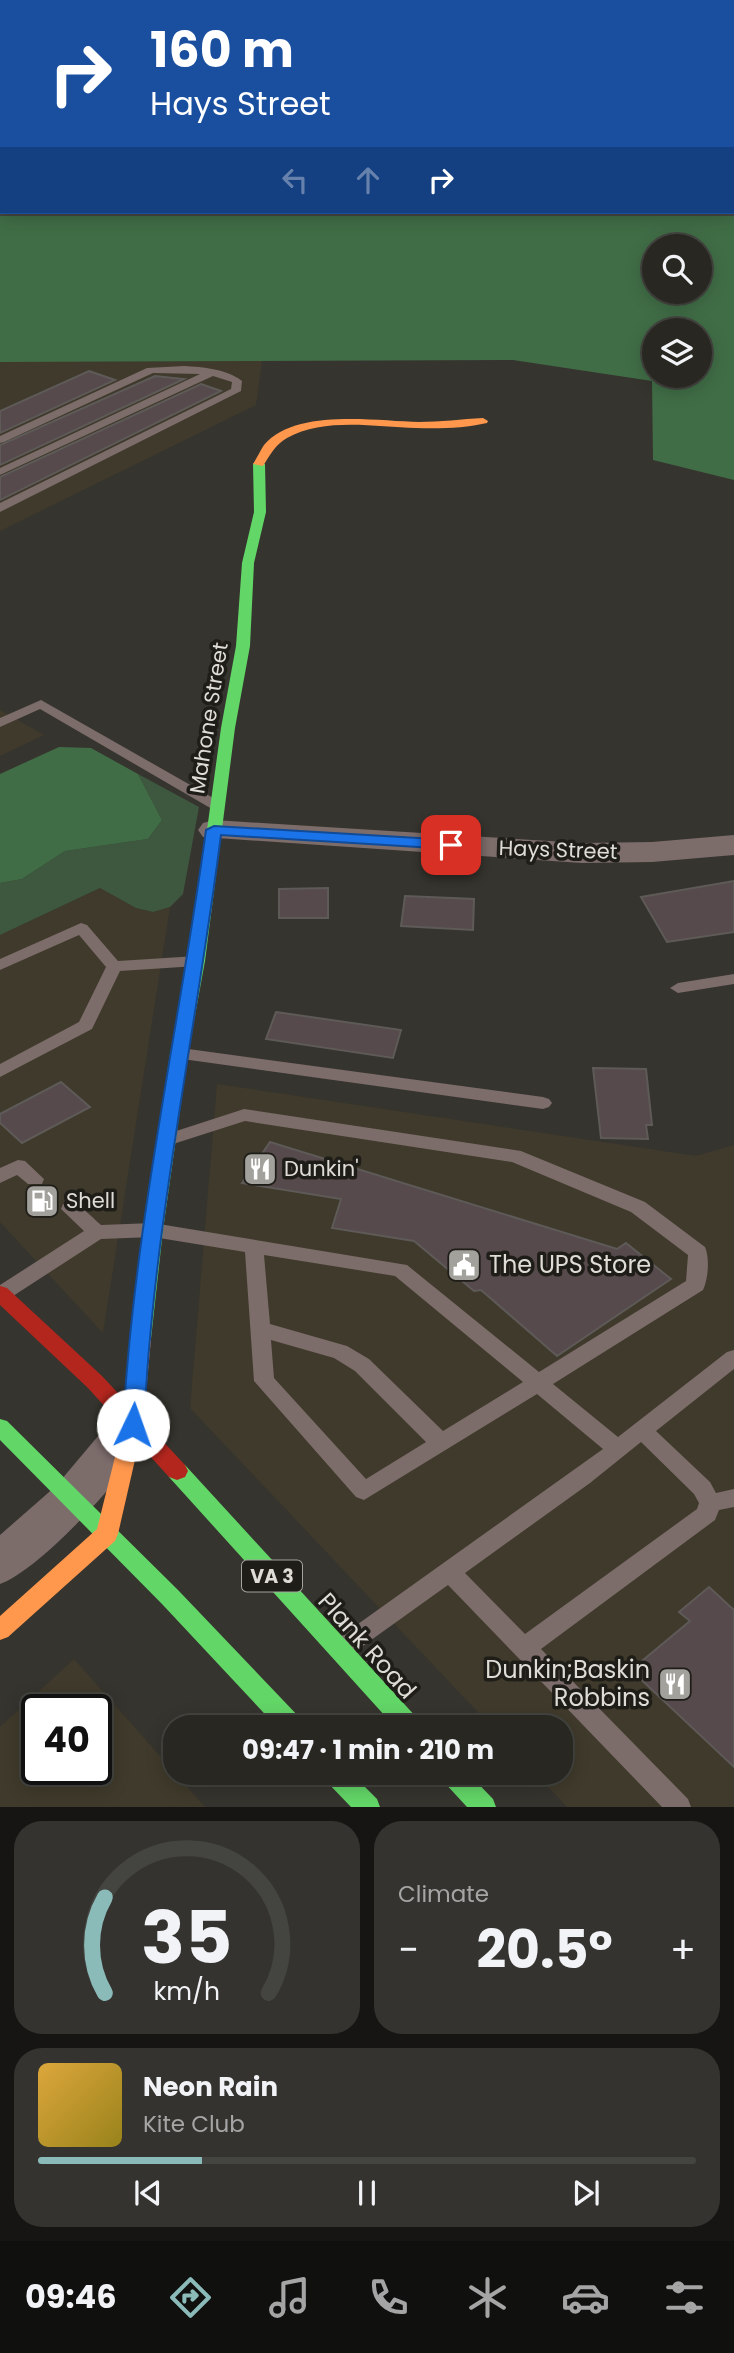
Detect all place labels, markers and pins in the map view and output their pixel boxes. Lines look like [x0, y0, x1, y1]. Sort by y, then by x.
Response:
pin [421, 815, 481, 875]
restaurant icon: Dunkin' [241, 1150, 279, 1188]
place label: Dunkin' [284, 1154, 359, 1183]
fuel station icon: Shell [23, 1182, 61, 1220]
place label: Shell [66, 1186, 115, 1215]
public building icon: The UPS Store [445, 1246, 483, 1284]
place label: The UPS Store [489, 1248, 651, 1281]
place label: Dunkin;Baskin Robbins [485, 1653, 650, 1714]
restaurant icon: Dunkin;Baskin Robbins [656, 1665, 694, 1703]

